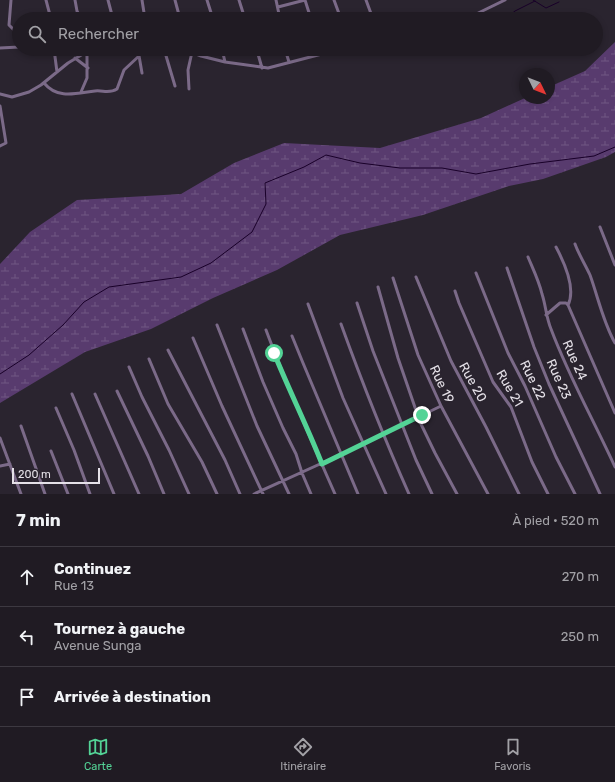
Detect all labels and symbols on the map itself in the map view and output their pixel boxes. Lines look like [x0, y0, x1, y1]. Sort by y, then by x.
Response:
north arrow [519, 68, 555, 104]
street label: Rue 24 [560, 338, 590, 382]
route start [265, 344, 283, 362]
street label: Rue 23 [544, 357, 575, 402]
street label: Rue 22 [517, 358, 549, 402]
street label: Rue 20 [456, 360, 490, 404]
street label: Rue 19 [427, 363, 457, 406]
street label: Rue 21 [494, 367, 526, 409]
route end [413, 406, 431, 424]
scale bar [12, 466, 100, 485]

